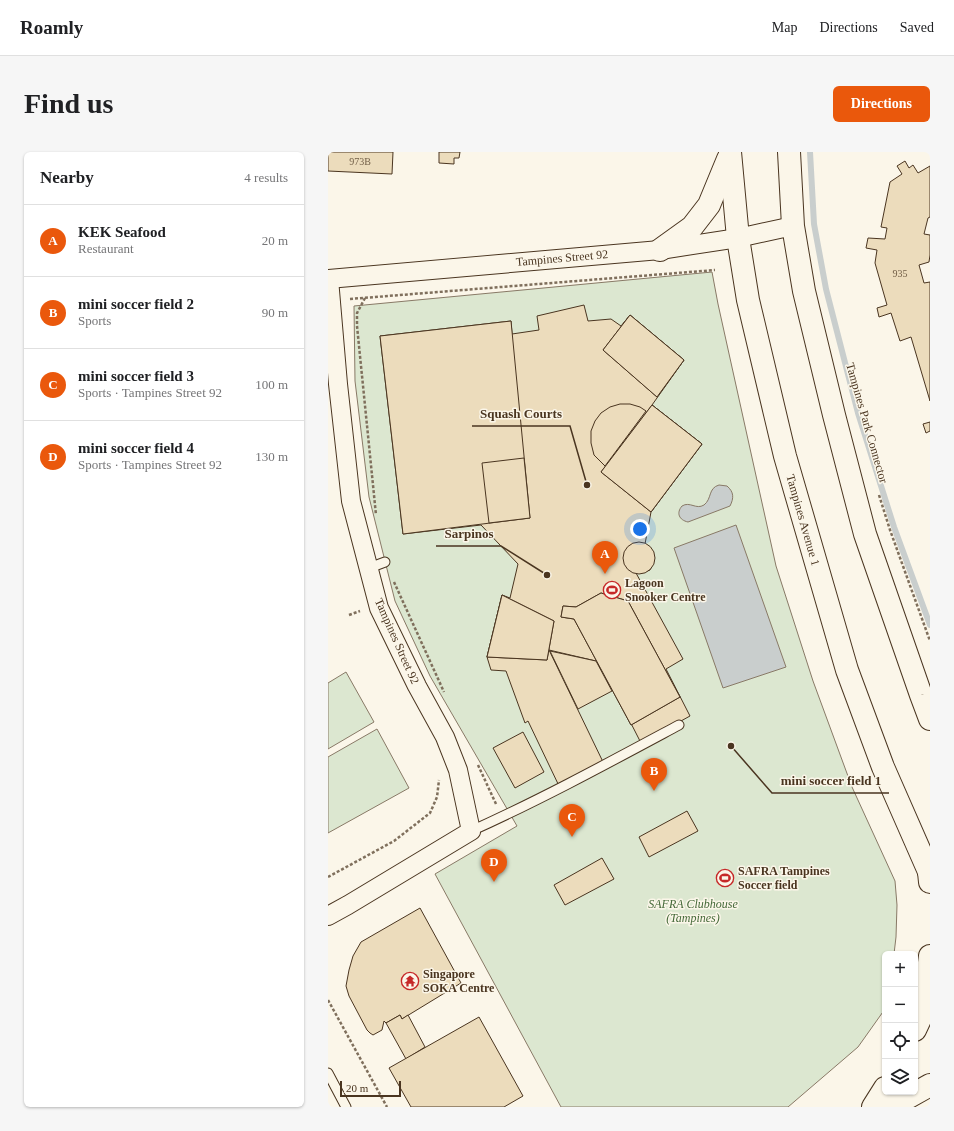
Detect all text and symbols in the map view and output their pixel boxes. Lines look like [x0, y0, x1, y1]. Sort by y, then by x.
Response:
text: Roamly [20, 17, 83, 38]
text: Map [772, 20, 797, 35]
text: Directions [819, 20, 878, 35]
text: Saved [900, 20, 934, 35]
button: Directions [833, 86, 930, 122]
text: Find us [24, 88, 114, 119]
house number: 973B [349, 156, 371, 167]
text: Nearby [40, 168, 94, 187]
text: 4 results [244, 170, 288, 185]
text: KEK Seafood [78, 224, 166, 240]
text: A [48, 233, 58, 248]
text: 20 m [262, 233, 288, 248]
text: Restaurant [78, 241, 134, 256]
street label: Tampines Street 92 [515, 247, 609, 269]
house number: 935 [893, 268, 908, 279]
text: mini soccer field 2 [78, 296, 194, 312]
text: B [49, 305, 57, 320]
text: 90 m [262, 305, 288, 320]
text: Sports [78, 313, 111, 328]
street label: Tampines Park Connector [843, 361, 891, 485]
text: mini soccer field 3 [78, 368, 194, 384]
text: C [48, 377, 58, 392]
text: 100 m [255, 377, 288, 392]
text: Sports · Tampines Street 92 [78, 385, 222, 400]
callout: Squash Courts [472, 401, 570, 426]
text: Squash Courts [480, 406, 562, 421]
text: mini soccer field 4 [78, 440, 194, 456]
text: D [48, 449, 58, 464]
text: 130 m [255, 449, 288, 464]
text: Sports · Tampines Street 92 [78, 457, 222, 472]
street label: Tampines Avenue 1 [783, 473, 823, 567]
your location [630, 519, 650, 539]
callout: Sarpinos [436, 521, 501, 546]
text: Sarpinos [444, 526, 494, 541]
pin: A [592, 541, 618, 574]
place label: Lagoon Snooker Centre [625, 576, 706, 604]
sports icon: Lagoon Snooker Centre [602, 580, 622, 600]
street label: Tampines Street 92 [372, 596, 422, 686]
pin: B [641, 758, 667, 791]
callout: mini soccer field 1 [772, 768, 889, 793]
text: mini soccer field 1 [781, 773, 881, 788]
pin: C [559, 804, 585, 837]
pin: D [481, 849, 507, 882]
place label: SAFRA Tampines Soccer field [738, 864, 830, 892]
sports icon: SAFRA Tampines Soccer field [715, 868, 735, 888]
park label: SAFRA Clubhouse (Tampines) [648, 897, 738, 925]
map controls [882, 951, 918, 1095]
button: + [882, 951, 918, 987]
place label: Singapore SOKA Centre [423, 967, 495, 995]
temple icon: Singapore SOKA Centre [400, 971, 420, 991]
button: − [882, 987, 918, 1023]
button: locate [882, 1023, 918, 1059]
button: layers [882, 1059, 918, 1095]
scale bar [340, 1079, 401, 1098]
text: 20 m [346, 1082, 368, 1094]

